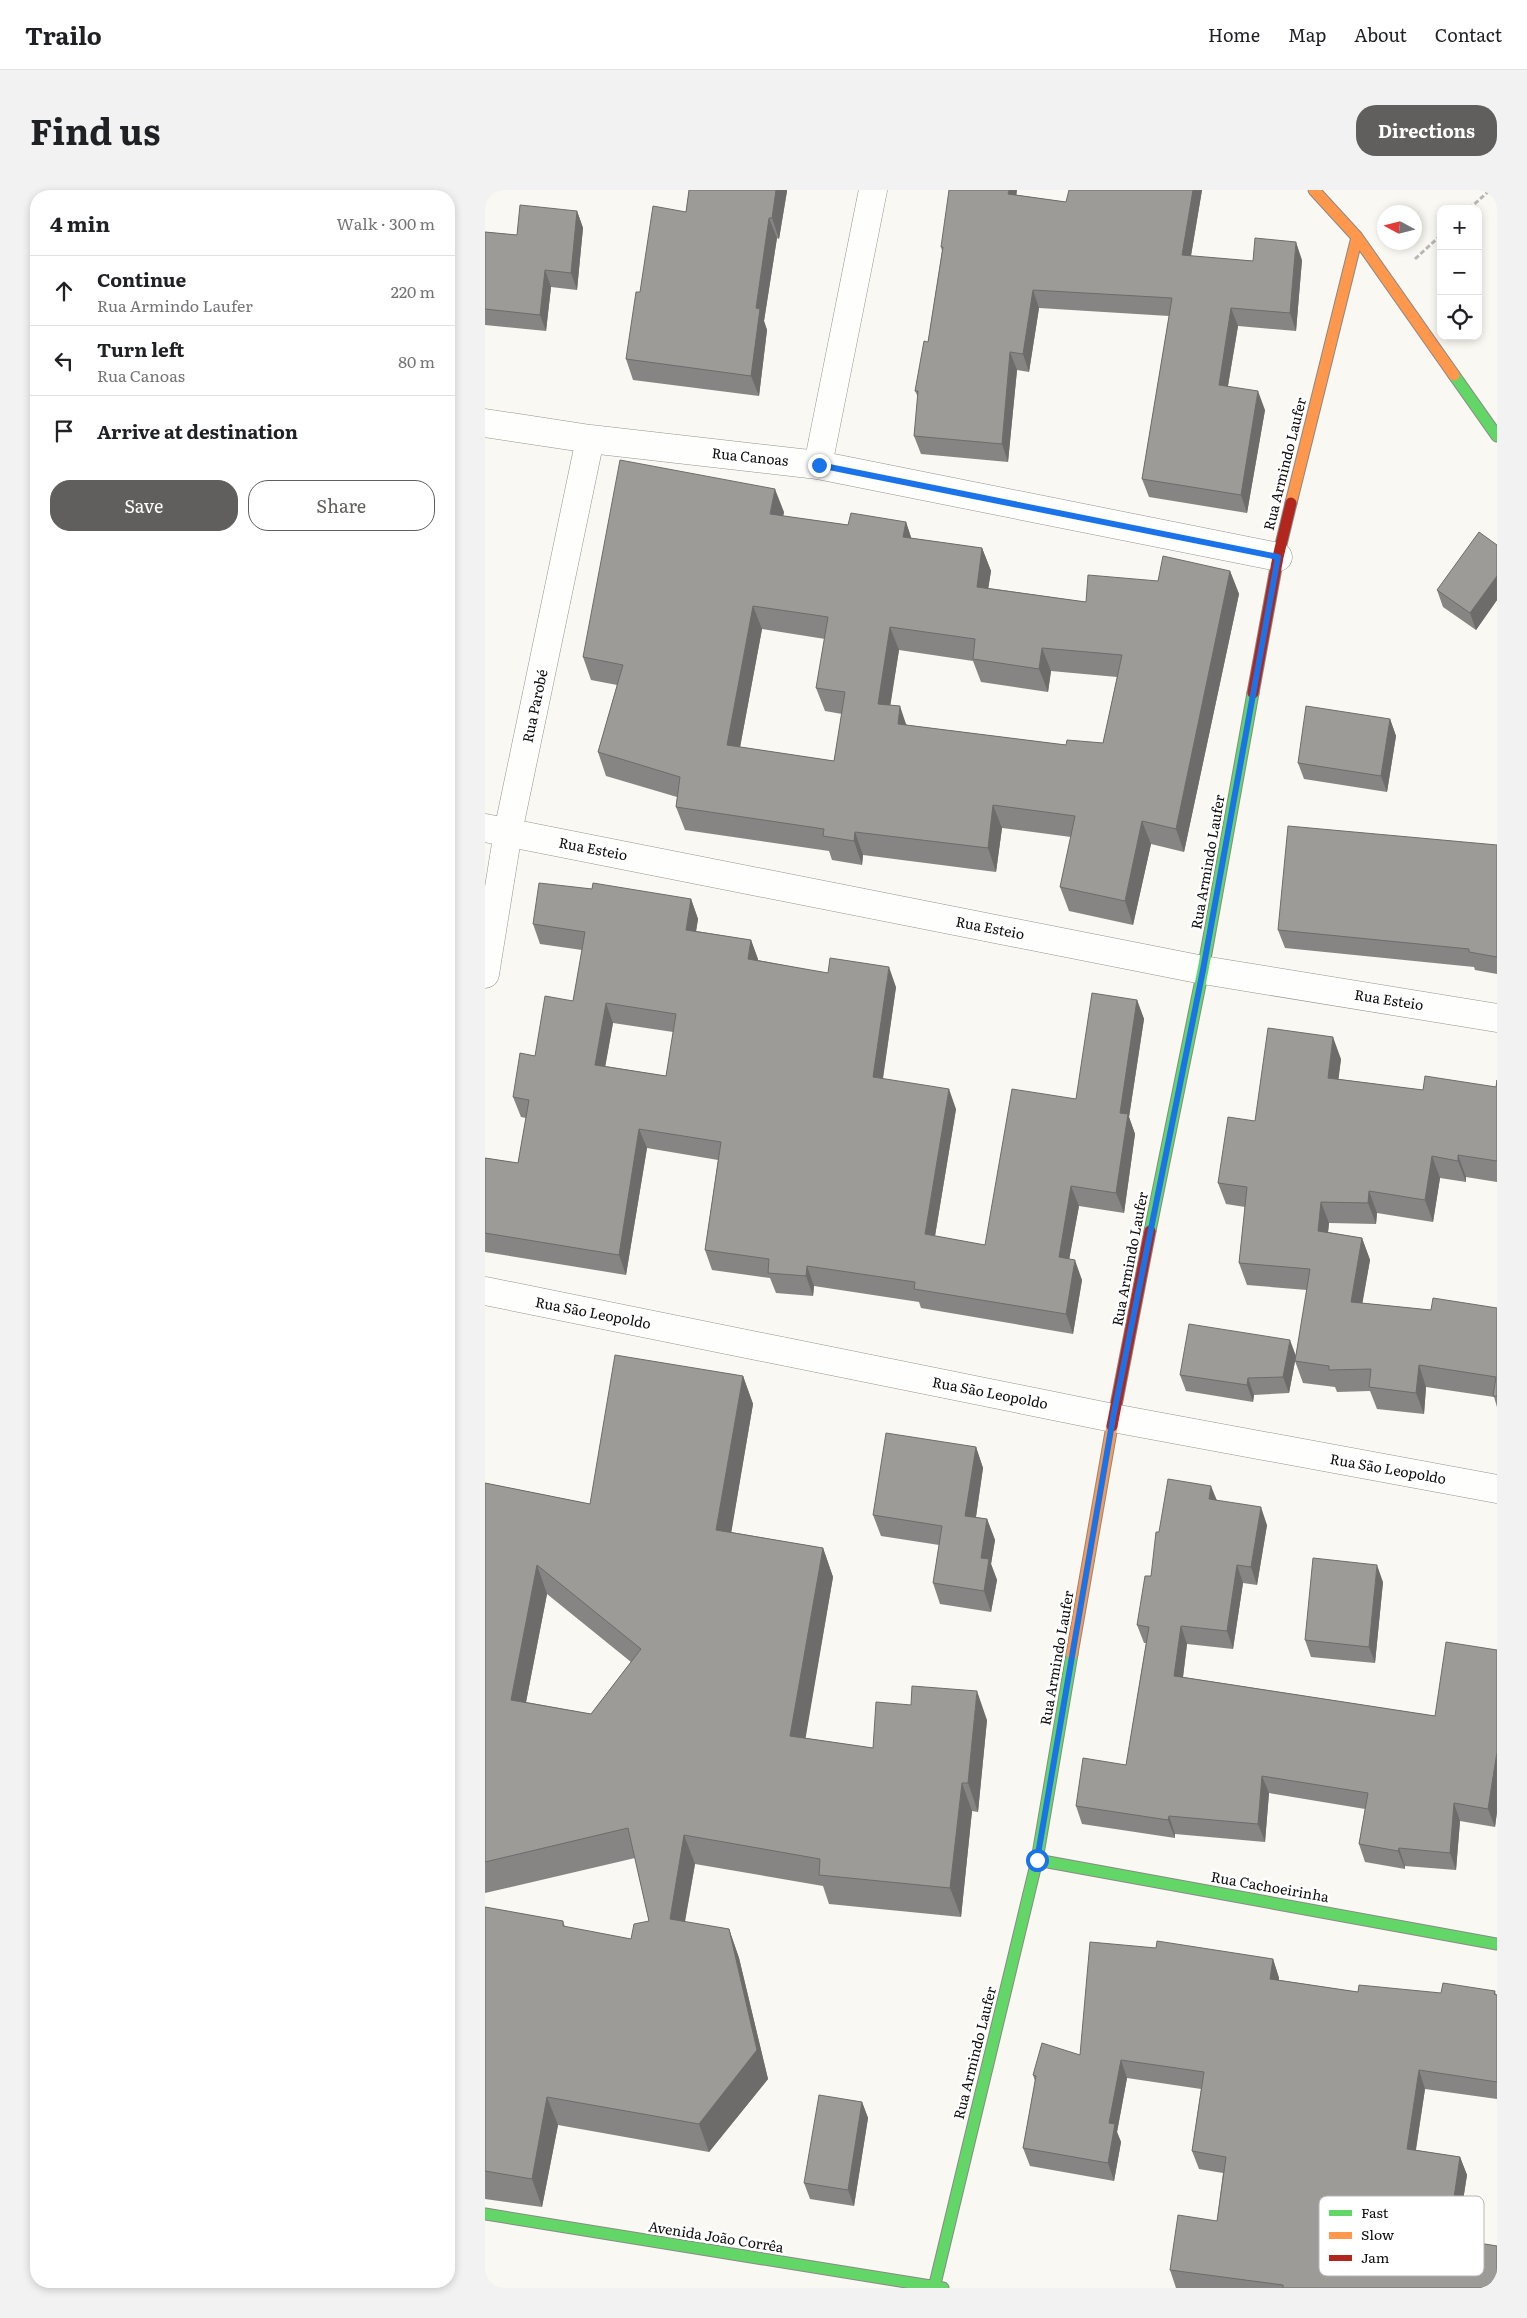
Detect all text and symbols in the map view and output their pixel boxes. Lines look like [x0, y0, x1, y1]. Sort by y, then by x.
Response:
text: Trailo [25, 17, 102, 52]
text: Home [1208, 21, 1260, 48]
text: Map [1288, 21, 1326, 48]
text: About [1354, 21, 1407, 48]
text: Contact [1435, 21, 1502, 48]
text: Find us [30, 104, 160, 156]
button: Directions [1356, 105, 1497, 156]
north arrow [1377, 205, 1422, 250]
map controls [1437, 205, 1482, 340]
button: + [1437, 205, 1482, 250]
text: 4 min [50, 207, 110, 238]
text: Walk · 300 m [336, 211, 435, 235]
button: − [1437, 250, 1482, 295]
text: Continue [97, 265, 186, 293]
icon: ahead [50, 277, 78, 305]
text: 220 m [391, 279, 435, 303]
text: Rua Armindo Laufer [97, 293, 253, 317]
button: locate [1437, 295, 1482, 340]
text: Turn left [97, 335, 184, 363]
icon: left [50, 347, 78, 375]
text: 80 m [398, 349, 435, 373]
text: Rua Canoas [97, 363, 185, 387]
street label: Rua Armindo Laufer [1258, 395, 1310, 532]
icon: arrive [50, 417, 78, 445]
text: Arrive at destination [97, 417, 298, 445]
street label: Rua Canoas [711, 442, 789, 470]
route end [808, 454, 831, 477]
button: Save [50, 480, 238, 531]
button: Share [248, 480, 435, 531]
street label: Rua Parobé [516, 667, 552, 744]
street label: Rua Armindo Laufer [1185, 793, 1229, 931]
street label: Rua Esteio [557, 832, 629, 864]
street label: Rua Esteio [954, 911, 1026, 943]
street label: Rua Esteio [1353, 984, 1425, 1014]
street label: Rua Armindo Laufer [1106, 1190, 1152, 1328]
street label: Rua São Leopoldo [534, 1291, 653, 1333]
street label: Rua São Leopoldo [931, 1371, 1050, 1413]
street label: Rua São Leopoldo [1329, 1448, 1448, 1488]
street label: Rua Armindo Laufer [1034, 1589, 1078, 1727]
route start [1026, 1849, 1049, 1872]
street label: Rua Cachoeirinha [1210, 1866, 1331, 1906]
street label: Rua Armindo Laufer [948, 1984, 1000, 2121]
legend [1319, 2196, 1484, 2276]
text: Fast [1361, 2202, 1389, 2222]
street label: Avenida João Corrêa [647, 2215, 786, 2257]
text: Slow [1361, 2224, 1394, 2244]
text: Jam [1361, 2247, 1390, 2267]

